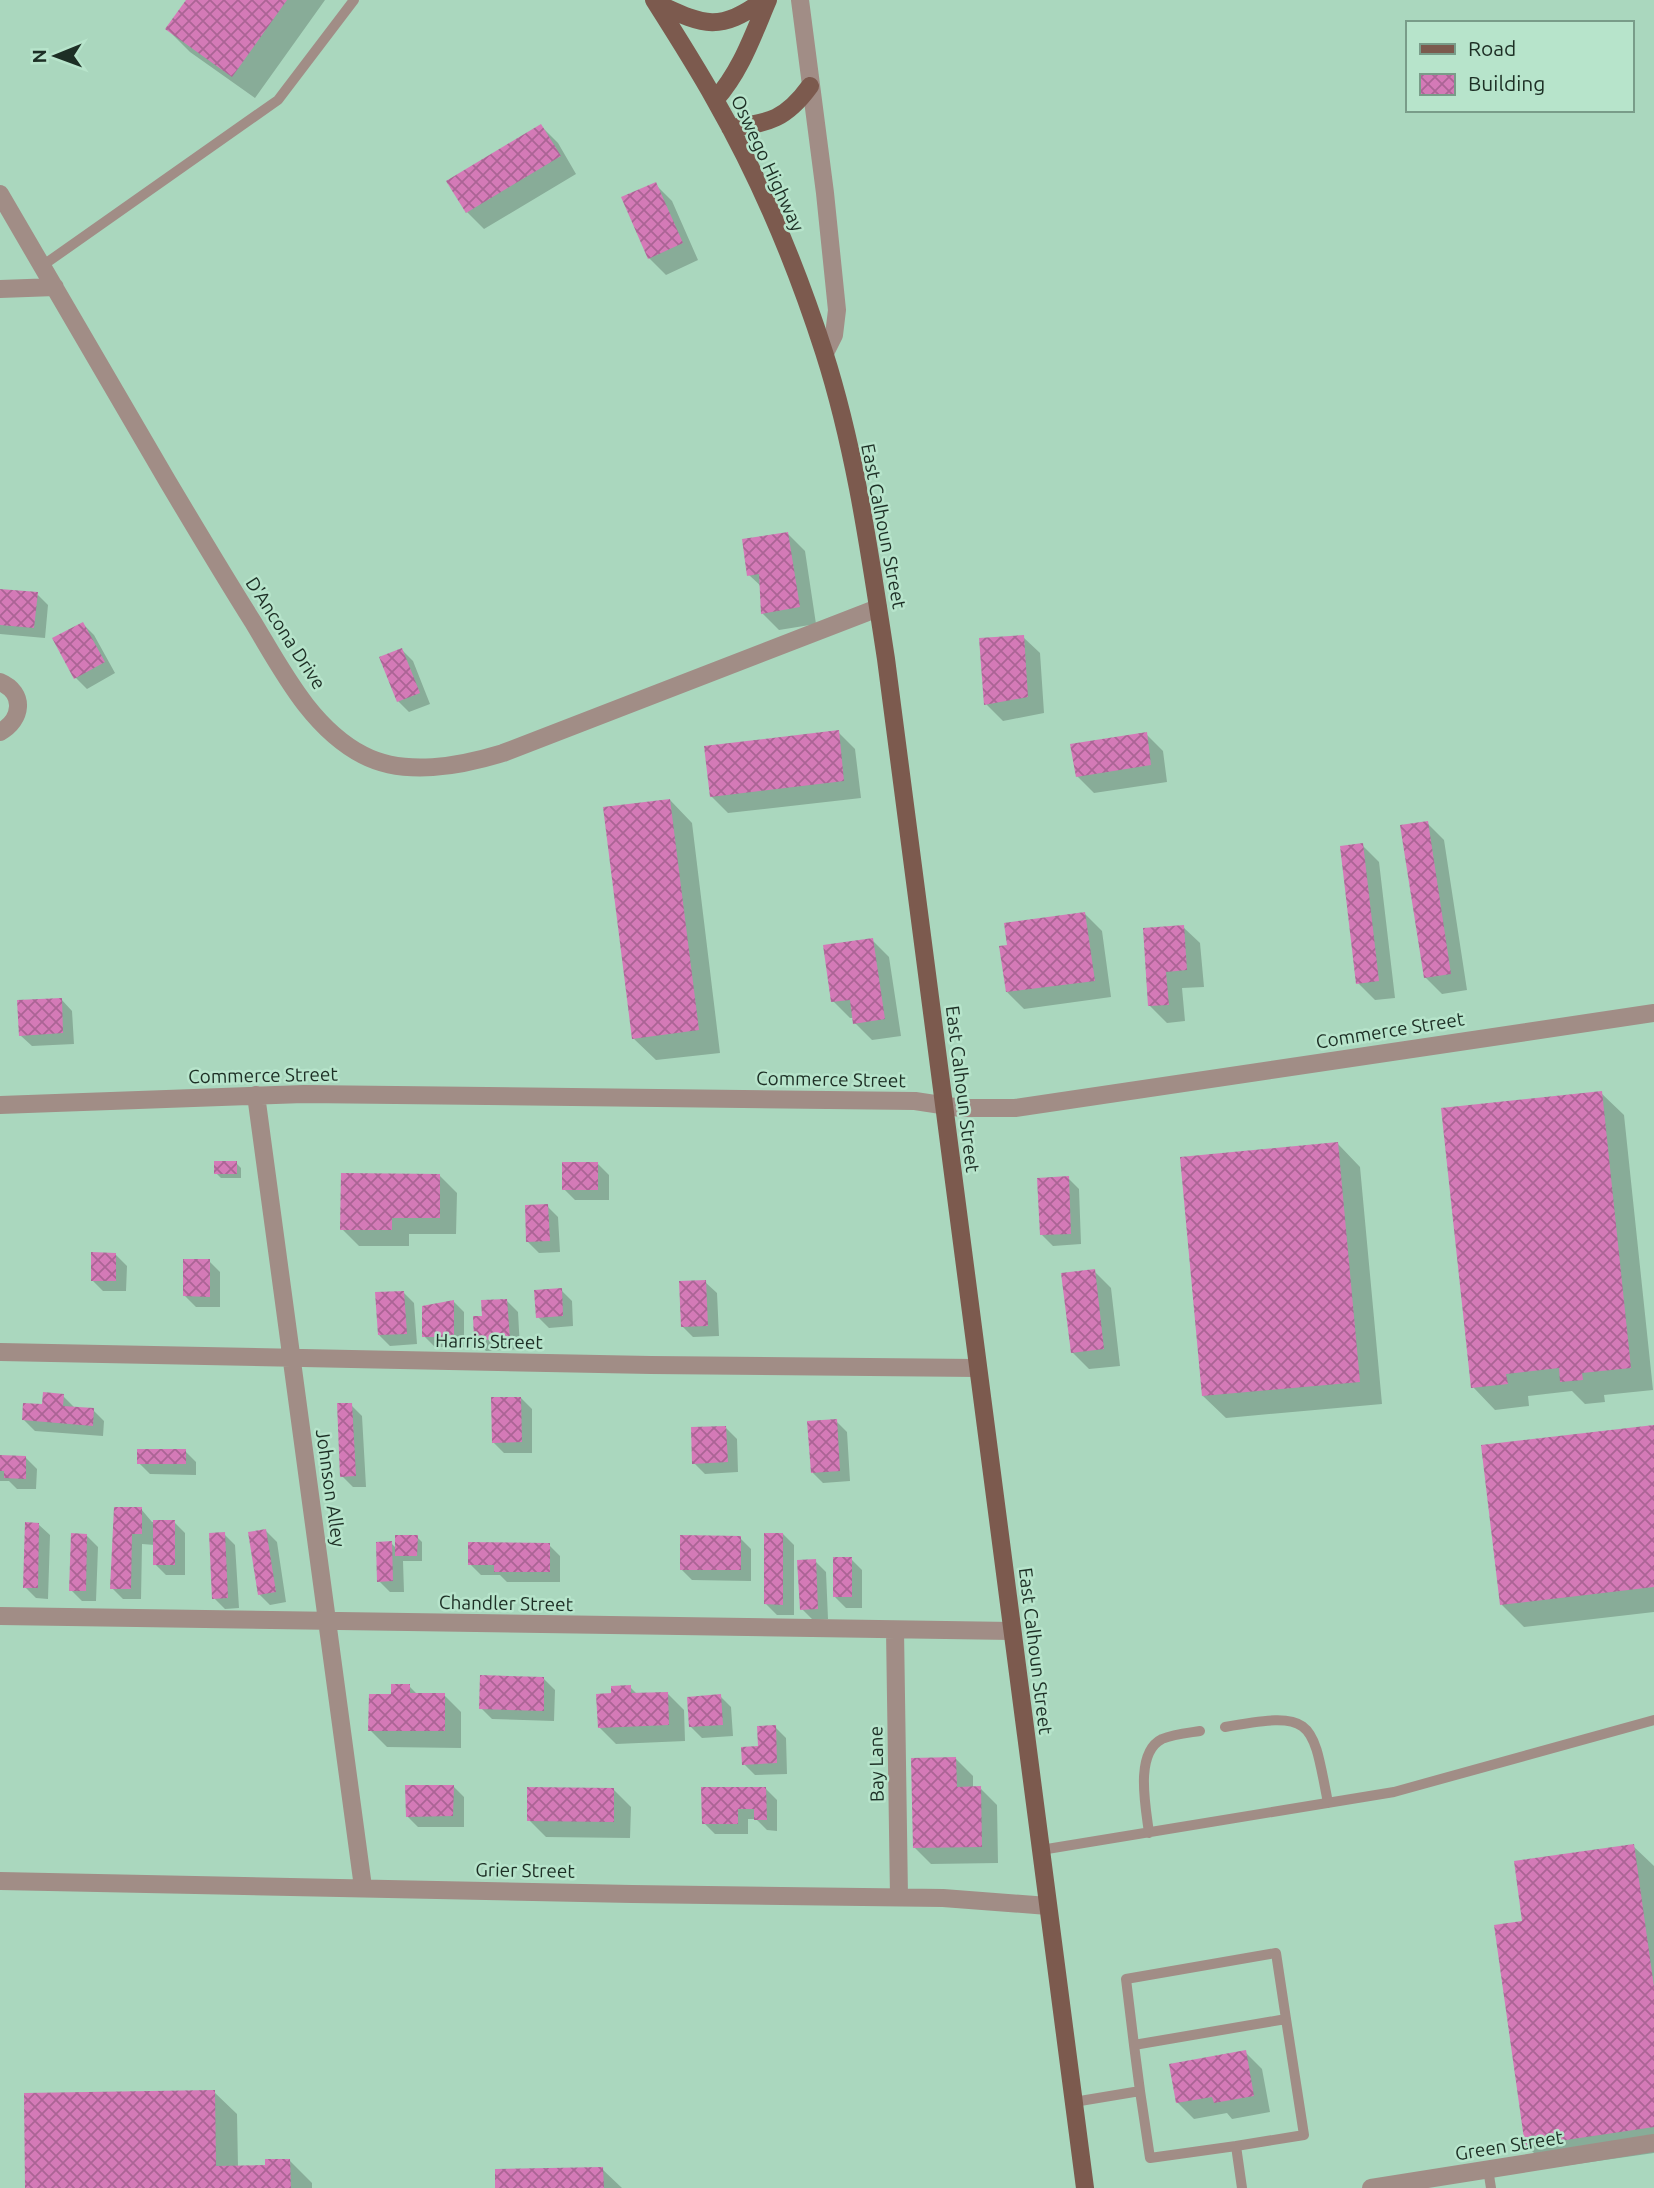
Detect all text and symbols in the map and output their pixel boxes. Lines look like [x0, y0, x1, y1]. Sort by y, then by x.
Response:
north arrow [21, 21, 91, 91]
legend [1406, 21, 1633, 112]
text: Road [1468, 36, 1516, 60]
text: N [28, 49, 50, 64]
text: Building [1468, 71, 1545, 95]
street label: Oswego Highway [727, 91, 809, 235]
street label: East Calhoun Street [857, 441, 911, 611]
street label: D'Ancona Drive [242, 573, 330, 693]
street label: East Calhoun Street [942, 1004, 984, 1174]
street label: Commerce Street [1314, 1007, 1466, 1053]
street label: Commerce Street [188, 1063, 339, 1087]
street label: Commerce Street [756, 1067, 907, 1091]
street label: Harris Street [435, 1329, 544, 1353]
street label: Johnson Alley [312, 1428, 350, 1548]
street label: East Calhoun Street [1015, 1566, 1057, 1736]
street label: Chandler Street [439, 1591, 574, 1615]
street label: Bay Lane [864, 1726, 888, 1802]
street label: Grier Street [475, 1858, 575, 1882]
street label: Green Street [1453, 2126, 1565, 2164]

